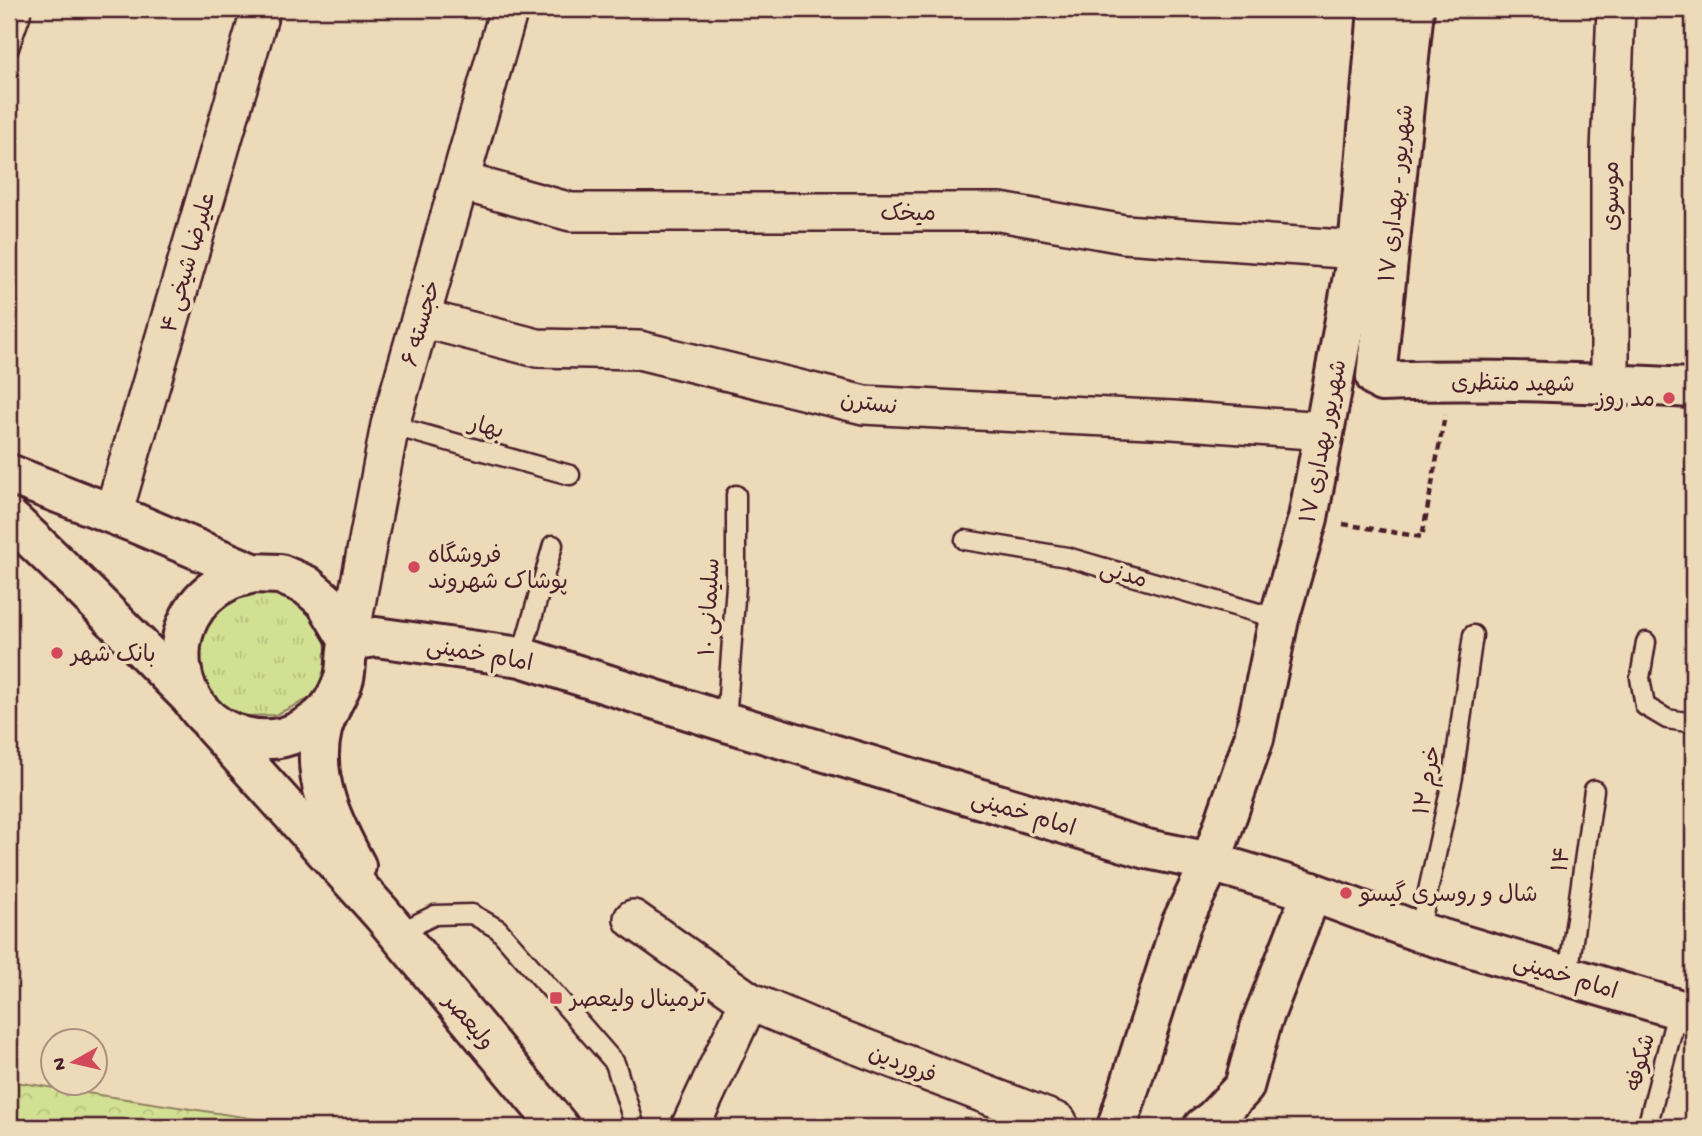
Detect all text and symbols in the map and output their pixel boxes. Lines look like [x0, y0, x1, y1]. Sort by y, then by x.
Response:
street label: ۱۷ شهریور - بهداری [1376, 103, 1421, 284]
street label: موسوی [1600, 161, 1627, 231]
street label: علیرضا شیخی ۴ [157, 190, 223, 336]
street label: میخک [880, 202, 936, 229]
street label: خجسته ۶ [398, 278, 449, 370]
street label: ۱۷ شهریور بهداری [1296, 358, 1355, 526]
street label: شهید منتظری [1451, 371, 1575, 400]
street label: نسترن [838, 388, 899, 423]
place label: مد روز [1594, 388, 1655, 415]
marker: مد روز [1661, 390, 1677, 406]
street label: بهار [464, 411, 506, 447]
place label: فروشگاه‌ پوشاک شهروند [428, 541, 568, 597]
street label: سلیمانی ۱۰ [695, 557, 728, 657]
street label: مدنی [1096, 557, 1150, 596]
marker: فروشگاه‌ پوشاک شهروند [406, 559, 422, 575]
street label: امام خمینی [424, 634, 535, 680]
place label: بانک شهر [69, 643, 156, 670]
marker: بانک شهر [49, 645, 65, 661]
street label: خرم ۱۲ [1410, 744, 1449, 817]
street label: امام خمینی [967, 787, 1078, 845]
street label: ۱۴ [1548, 845, 1579, 874]
place label: شال و روسری گیسو [1358, 880, 1538, 910]
marker: شال و روسری گیسو [1338, 885, 1354, 901]
street label: امام خمینی [1509, 950, 1620, 1008]
street label: ولیعصر [435, 988, 499, 1057]
place label: ترمینال ولیعصر [568, 988, 706, 1015]
marker: ترمینال ولیعصر [548, 990, 564, 1006]
north arrow [38, 1028, 108, 1098]
street label: شکوفه [1622, 1031, 1663, 1095]
street label: فروردین [864, 1041, 939, 1091]
text: N [48, 1056, 73, 1072]

